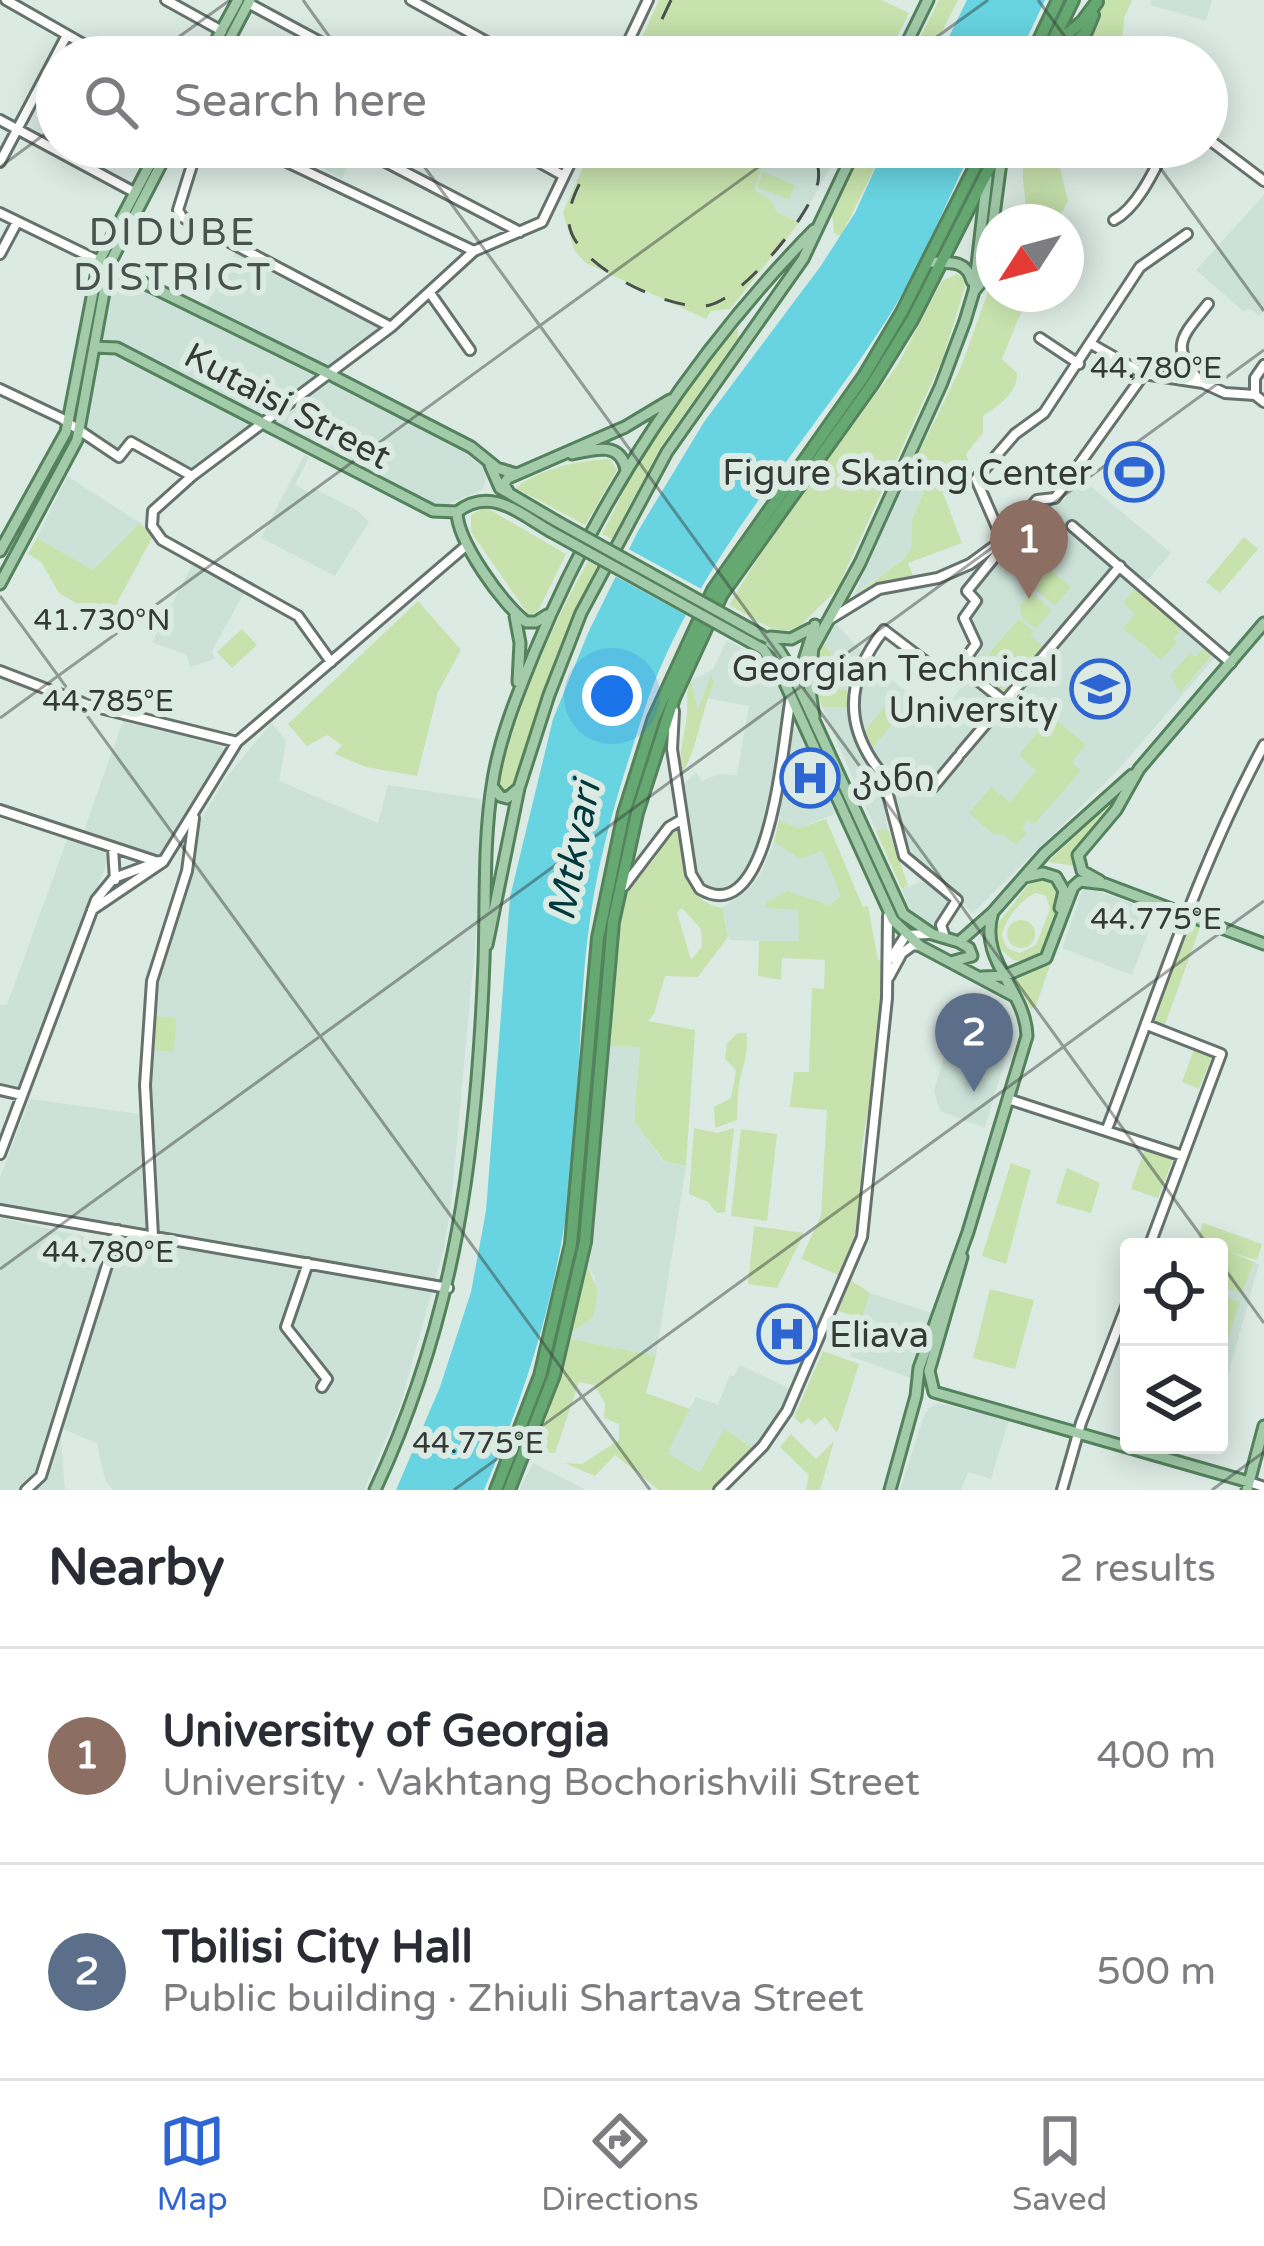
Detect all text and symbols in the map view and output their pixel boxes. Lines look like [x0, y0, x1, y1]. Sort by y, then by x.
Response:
search box [36, 36, 1228, 168]
icon: search [78, 69, 144, 135]
text: Search here [174, 75, 427, 129]
north arrow [976, 204, 1084, 312]
district label: DIDUBE DISTRICT [73, 209, 273, 301]
street label: Kutaisi Street [177, 334, 398, 479]
text: 44.780°E [1090, 350, 1222, 387]
sports icon: Figure Skating Center [1103, 441, 1165, 503]
place label: Figure Skating Center [722, 452, 1092, 495]
pin: 1 [990, 500, 1068, 599]
text: 41.730°N [33, 602, 171, 639]
place label: Georgian Technical University [732, 648, 1058, 732]
school or university icon: Georgian Technical University [1069, 658, 1131, 720]
your location [582, 666, 642, 726]
text: 44.785°E [42, 683, 174, 720]
hospital icon: კანი [779, 747, 841, 809]
place label: კანი [852, 758, 935, 801]
water label: Mtkvari [538, 774, 612, 925]
text: 44.775°E [1090, 901, 1222, 938]
pin: 2 [935, 993, 1013, 1092]
text: 44.780°E [42, 1234, 174, 1271]
map controls [1120, 1238, 1228, 1454]
button: locate [1120, 1238, 1228, 1346]
hospital icon: Eliava [756, 1303, 818, 1365]
place label: Eliava [829, 1314, 929, 1357]
button: layers [1120, 1346, 1228, 1454]
text: 44.775°E [412, 1425, 544, 1462]
text: Nearby [48, 1537, 225, 1599]
text: 2 results [1059, 1545, 1216, 1592]
text: University of Georgia [162, 1705, 610, 1759]
text: 1 [75, 1732, 99, 1779]
text: 400 m [1097, 1732, 1216, 1779]
text: University · Vakhtang Bochorishvili Street [162, 1759, 920, 1806]
text: Tbilisi City Hall [162, 1921, 473, 1975]
text: 2 [75, 1948, 99, 1995]
text: 500 m [1097, 1948, 1216, 1995]
text: Public building · Zhiuli Shartava Street [162, 1975, 864, 2022]
tab: Map [157, 2108, 228, 2219]
tab: Directions [541, 2108, 699, 2219]
tab: Saved [1012, 2108, 1107, 2219]

